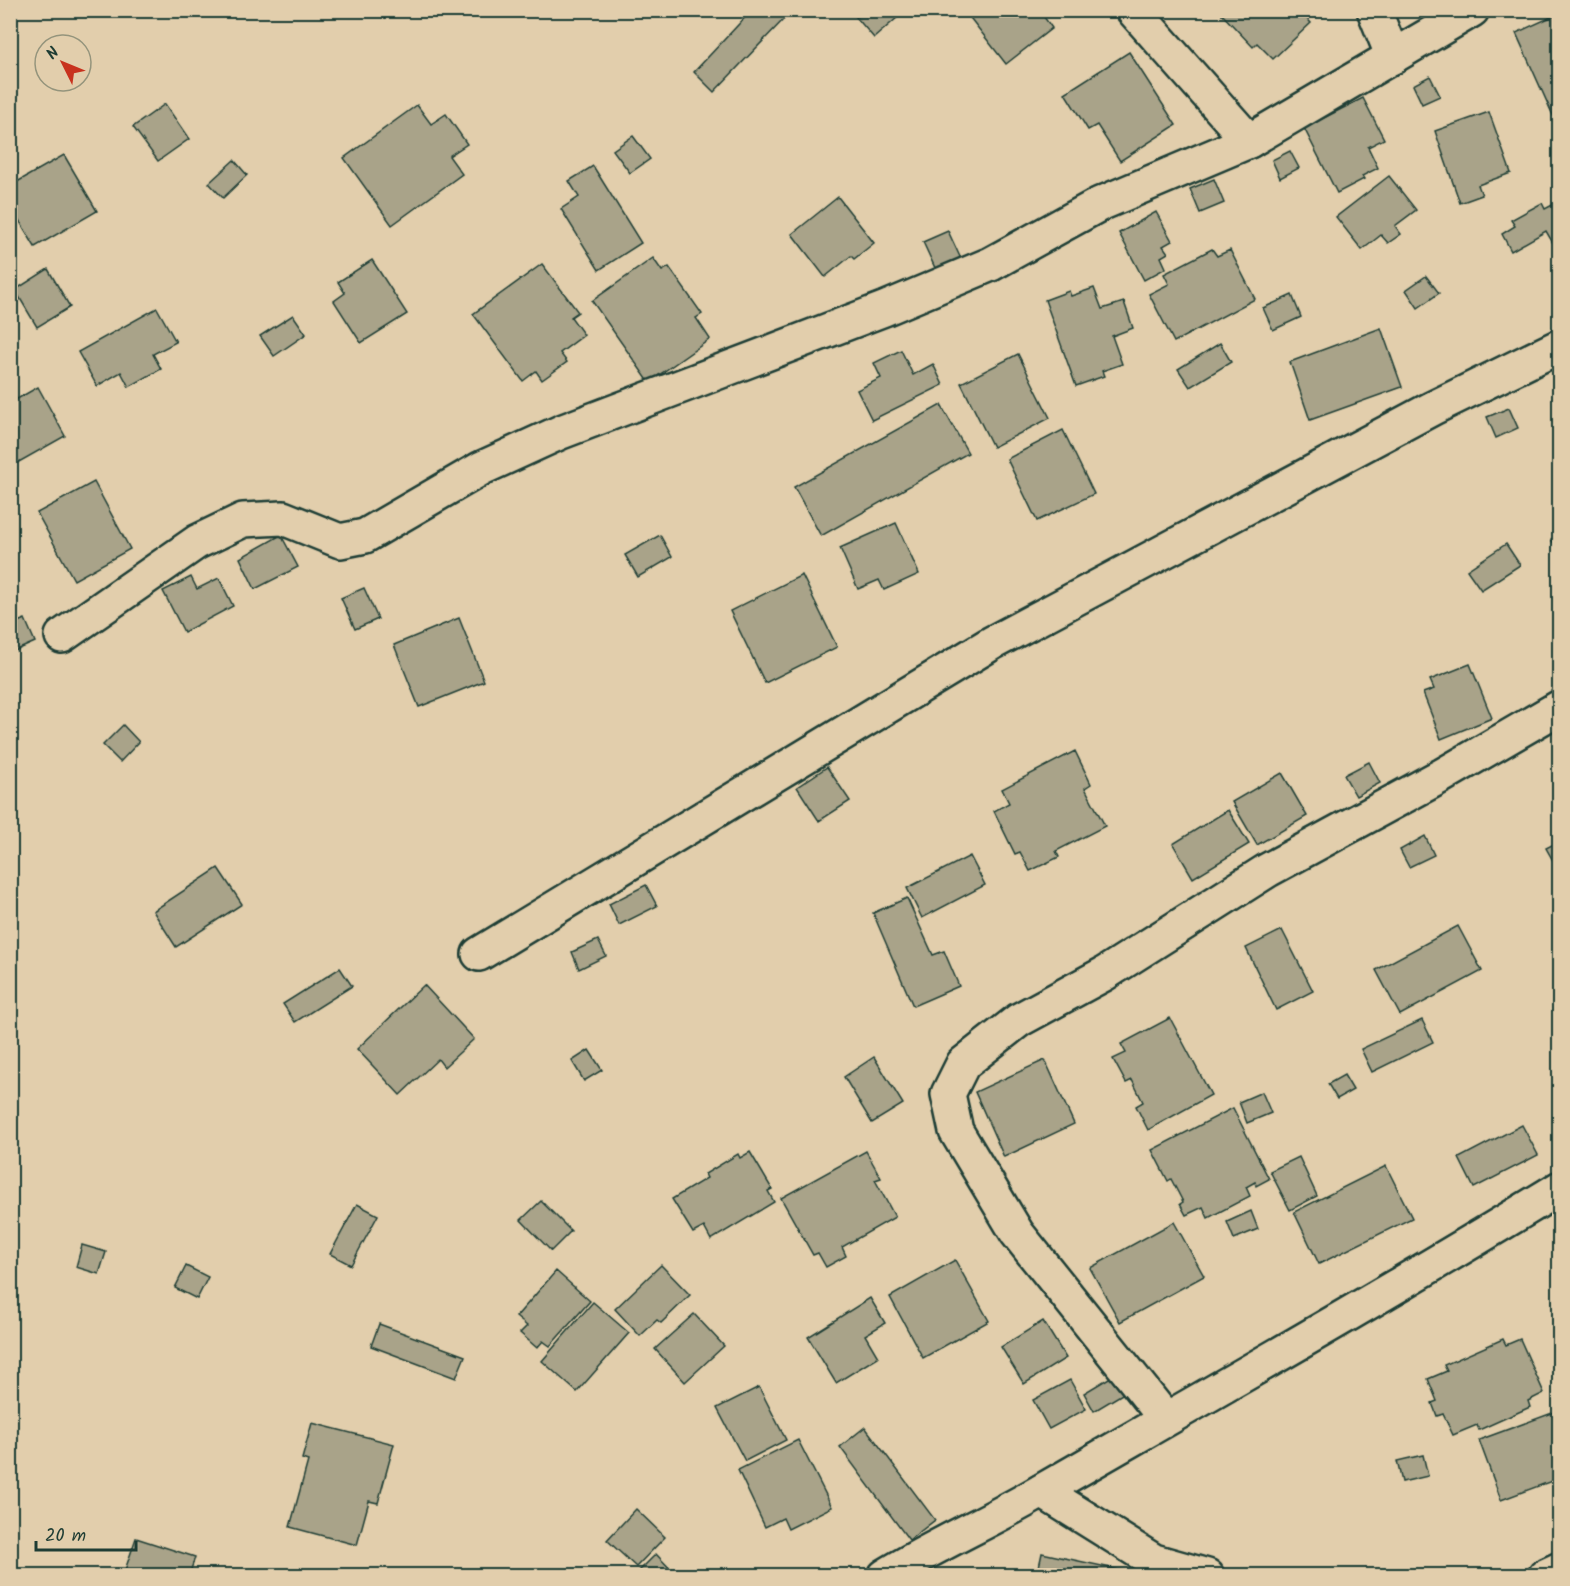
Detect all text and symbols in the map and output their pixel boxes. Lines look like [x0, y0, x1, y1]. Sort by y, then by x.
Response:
north arrow [33, 33, 93, 93]
text: N [41, 42, 66, 66]
scale bar [36, 1514, 136, 1552]
text: 20 m [45, 1522, 86, 1551]

